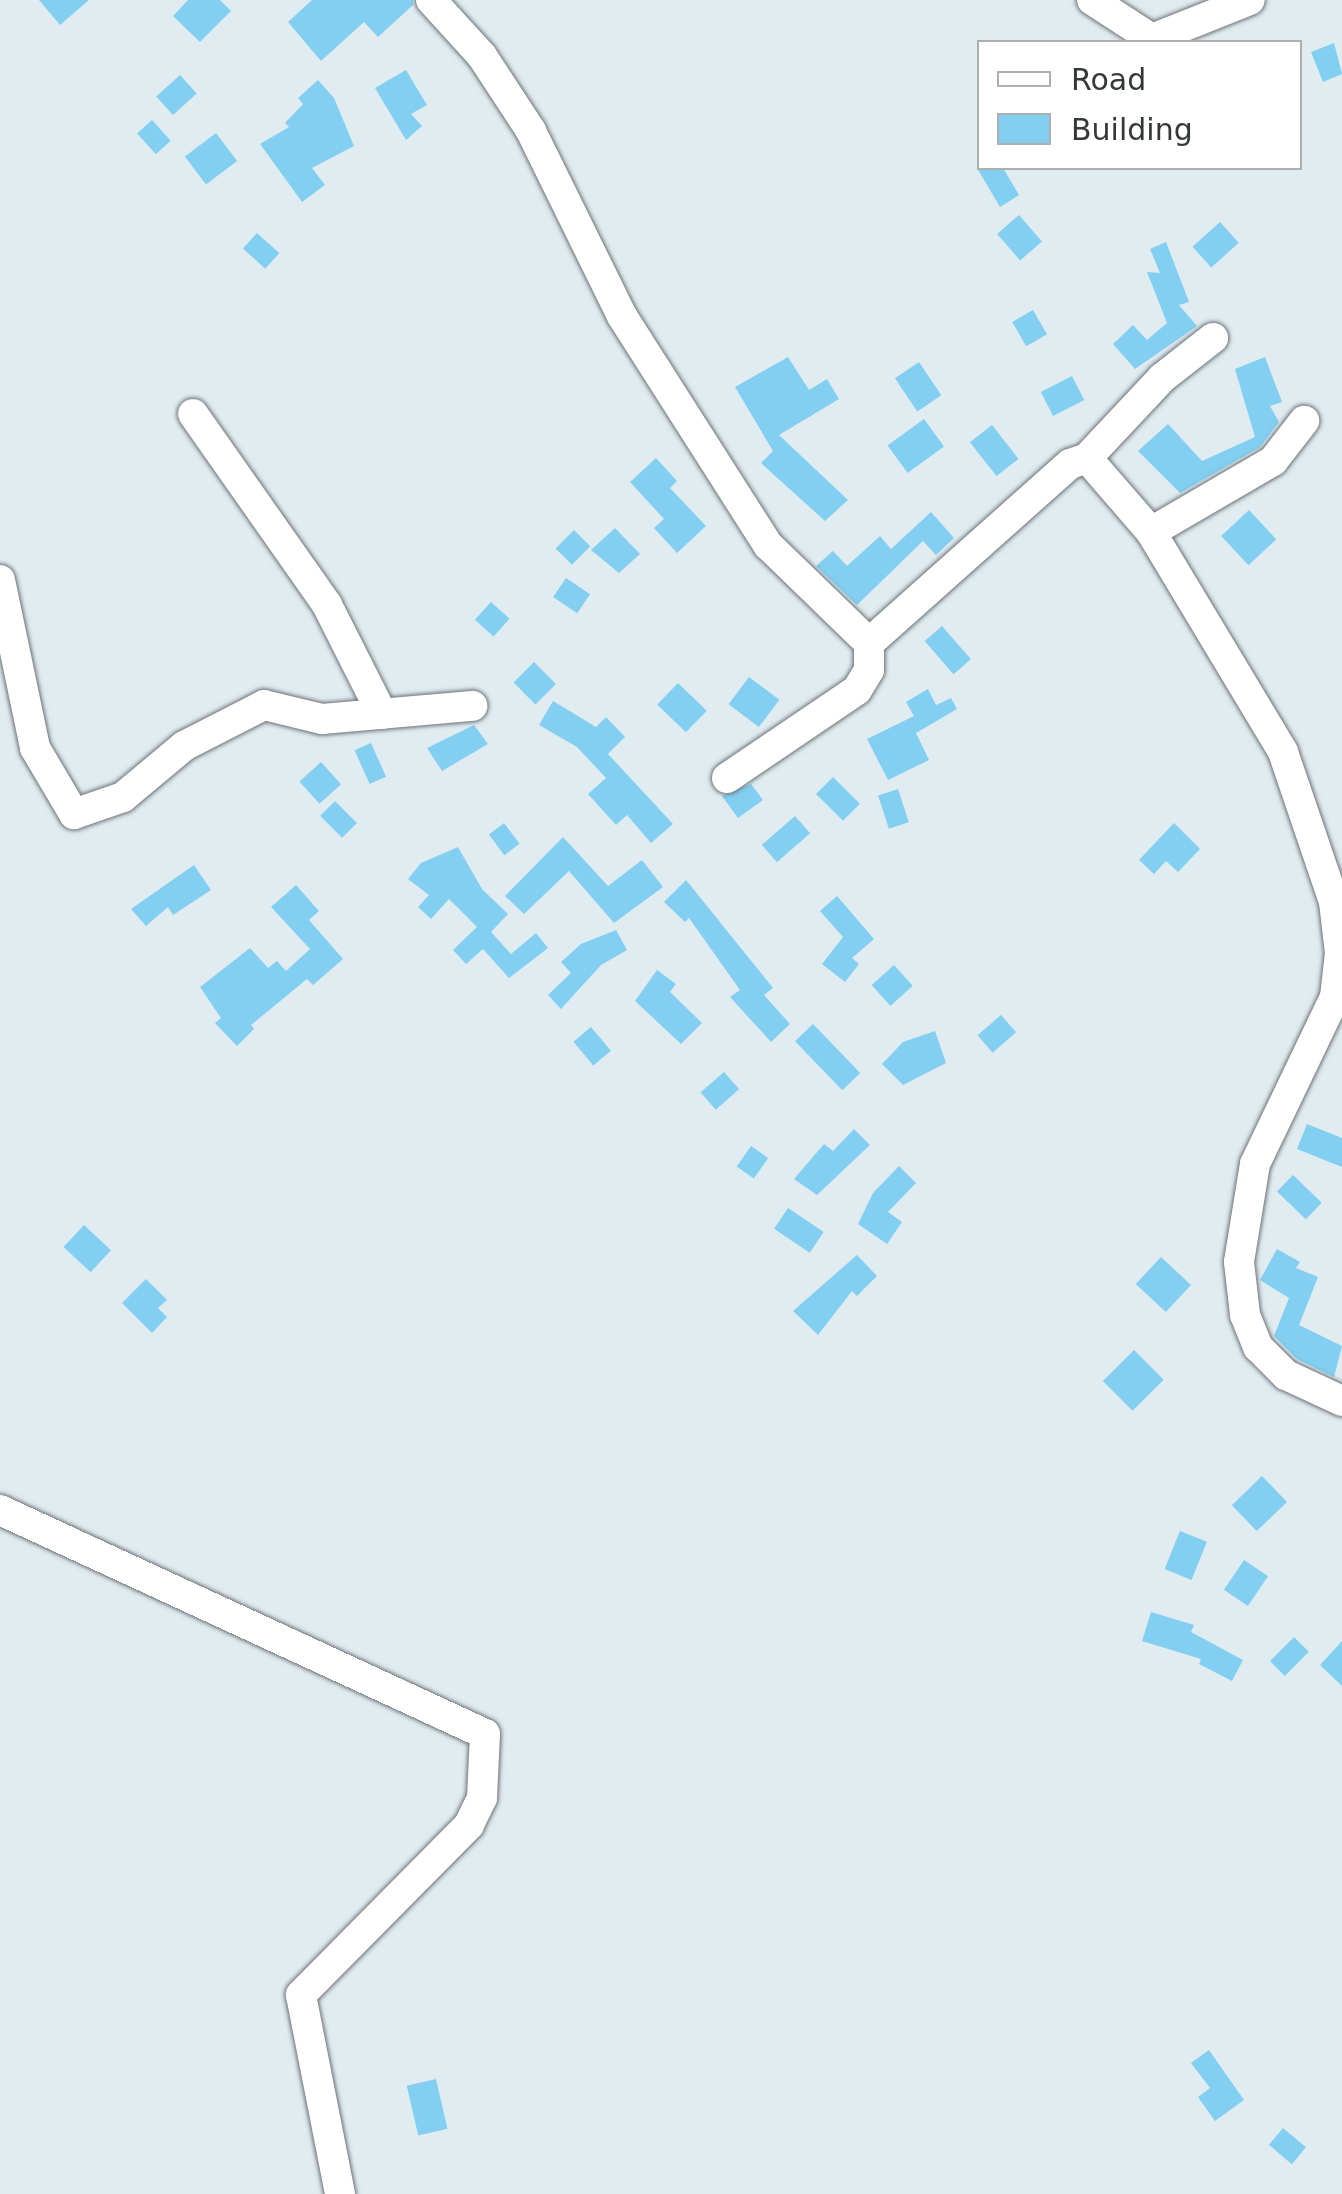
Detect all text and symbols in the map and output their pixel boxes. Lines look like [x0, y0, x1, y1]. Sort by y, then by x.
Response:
legend [977, 40, 1302, 170]
text: Road [1071, 62, 1146, 97]
text: Building [1071, 112, 1193, 147]

